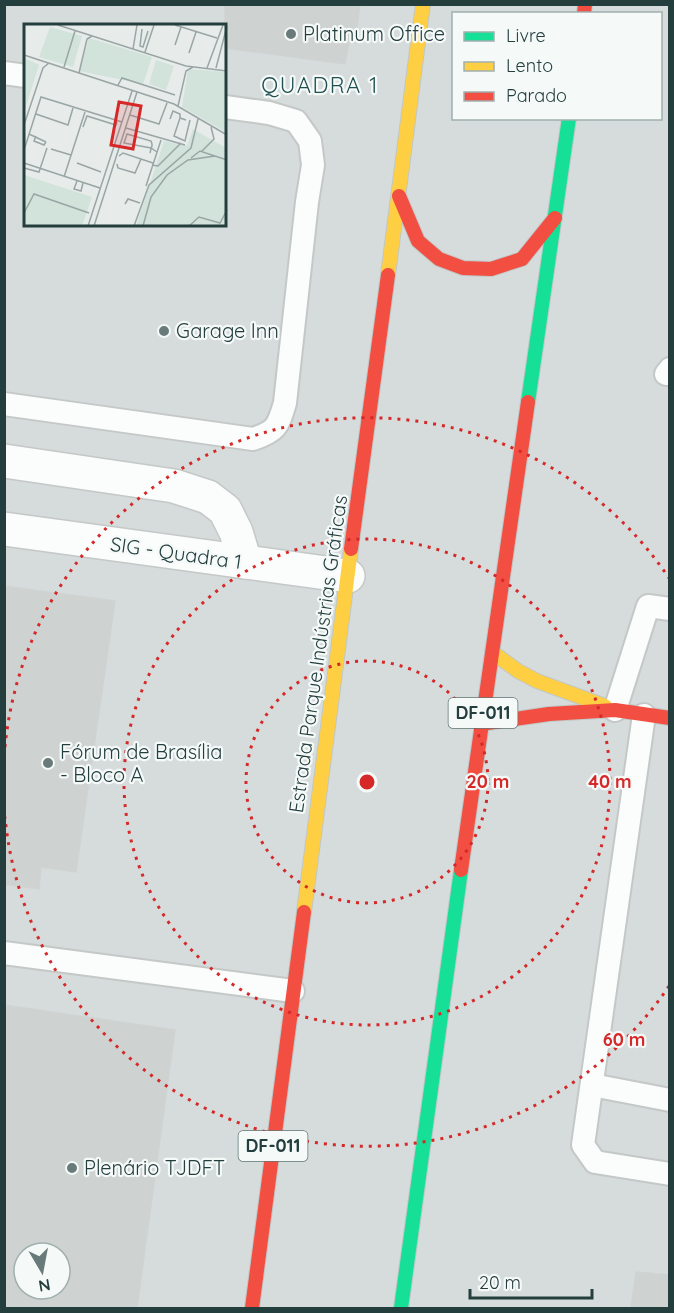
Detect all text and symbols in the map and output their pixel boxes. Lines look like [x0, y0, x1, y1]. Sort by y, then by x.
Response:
legend [452, 12, 662, 120]
place label: Platinum Office [303, 21, 445, 46]
inset map [24, 24, 226, 226]
text: Livre [506, 24, 546, 47]
marker: Platinum Office [284, 27, 298, 41]
text: Lento [506, 54, 553, 77]
district label: QUADRA 1 [261, 71, 379, 99]
text: Parado [506, 84, 567, 107]
place label: Garage Inn [176, 318, 279, 343]
marker: Garage Inn [157, 324, 171, 338]
street label: Estrada Parque Indústrias Gráficas [283, 493, 352, 814]
street label: SIG - Quadra 1 [109, 531, 243, 574]
road number: DF-011 [448, 698, 518, 728]
place label: Fórum de Brasília - Bloco A [60, 739, 222, 787]
marker: Fórum de Brasília - Bloco A [41, 756, 55, 770]
text: 20 m [467, 770, 509, 793]
text: 40 m [588, 770, 632, 793]
centre of rings [357, 772, 377, 792]
text: 60 m [603, 1028, 645, 1051]
road number: DF-011 [238, 1131, 308, 1161]
place label: Plenário TJDFT [84, 1155, 225, 1180]
marker: Plenário TJDFT [65, 1161, 79, 1175]
north arrow [12, 1241, 72, 1301]
scale bar [470, 1262, 592, 1300]
text: 20 m [479, 1271, 521, 1294]
text: N [37, 1275, 52, 1297]

